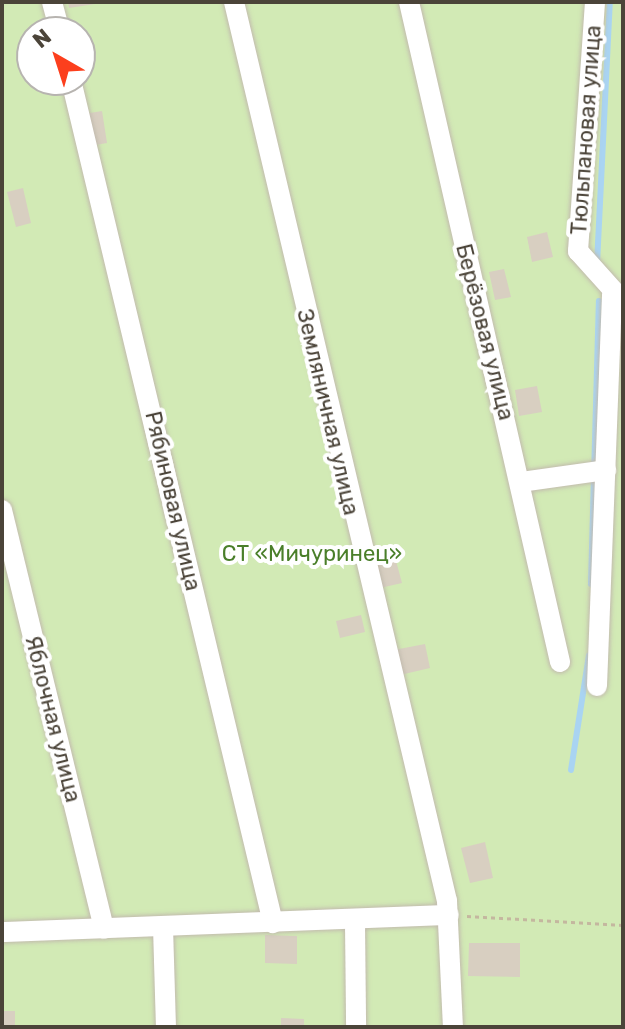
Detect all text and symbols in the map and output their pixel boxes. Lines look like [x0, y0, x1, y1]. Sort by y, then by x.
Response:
north arrow [16, 16, 96, 96]
text: N [27, 23, 56, 54]
street label: Тюльпановая улица [566, 24, 606, 236]
street label: Берёзовая улица [450, 241, 520, 423]
street label: Земляничная улица [291, 306, 365, 518]
street label: Рябиновая улица [140, 409, 206, 593]
park label: СТ «Мичуринец» [222, 541, 402, 567]
street label: Яблочная улица [20, 633, 86, 805]

